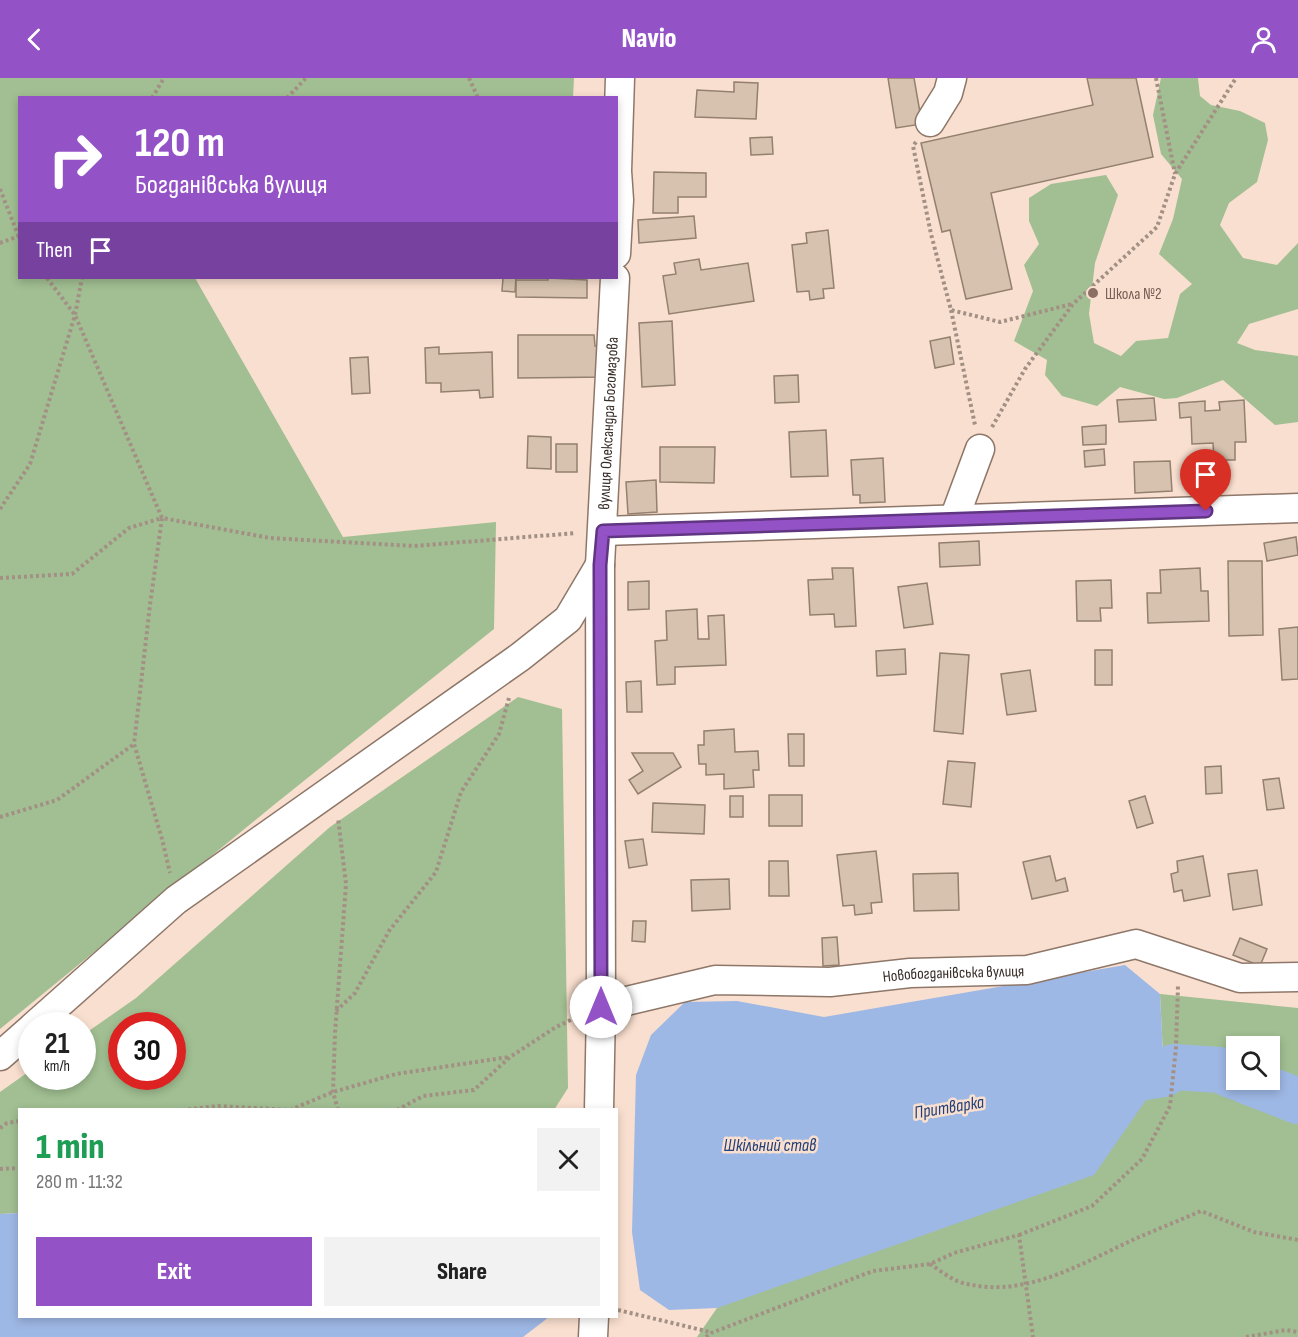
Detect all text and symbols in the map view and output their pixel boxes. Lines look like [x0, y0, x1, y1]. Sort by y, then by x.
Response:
icon: back [18, 23, 51, 56]
text: Navio [621, 23, 677, 55]
icon: person [1247, 23, 1280, 56]
text: 120 m [135, 118, 225, 169]
icon: right [36, 120, 114, 198]
text: Богданівська вулиця [135, 169, 328, 201]
icon: arrive [84, 234, 117, 267]
text: Then [36, 237, 72, 264]
place label: Школа №2 [1105, 285, 1162, 304]
marker: Школа №2 [1086, 286, 1100, 300]
street label: вулиця Олександра Богомазова [595, 336, 623, 510]
pin [1180, 449, 1231, 511]
icon: arrive [1189, 458, 1222, 491]
street label: Новобогданівська вулиця [882, 962, 1025, 987]
position arrow [569, 975, 633, 1039]
speed limit sign: 30 [108, 1012, 186, 1090]
text: 21 [45, 1026, 69, 1062]
map controls [1226, 1036, 1280, 1090]
button: search [1226, 1036, 1280, 1090]
text: km/h [44, 1057, 70, 1076]
water label: Притварка [913, 1091, 986, 1123]
text: 1 min [36, 1126, 104, 1169]
button: close [537, 1128, 600, 1191]
water label: Шкільний став [724, 1135, 817, 1156]
text: 280 m · 11:32 [36, 1170, 123, 1194]
button: Exit [36, 1237, 312, 1306]
button: Share [324, 1237, 600, 1306]

